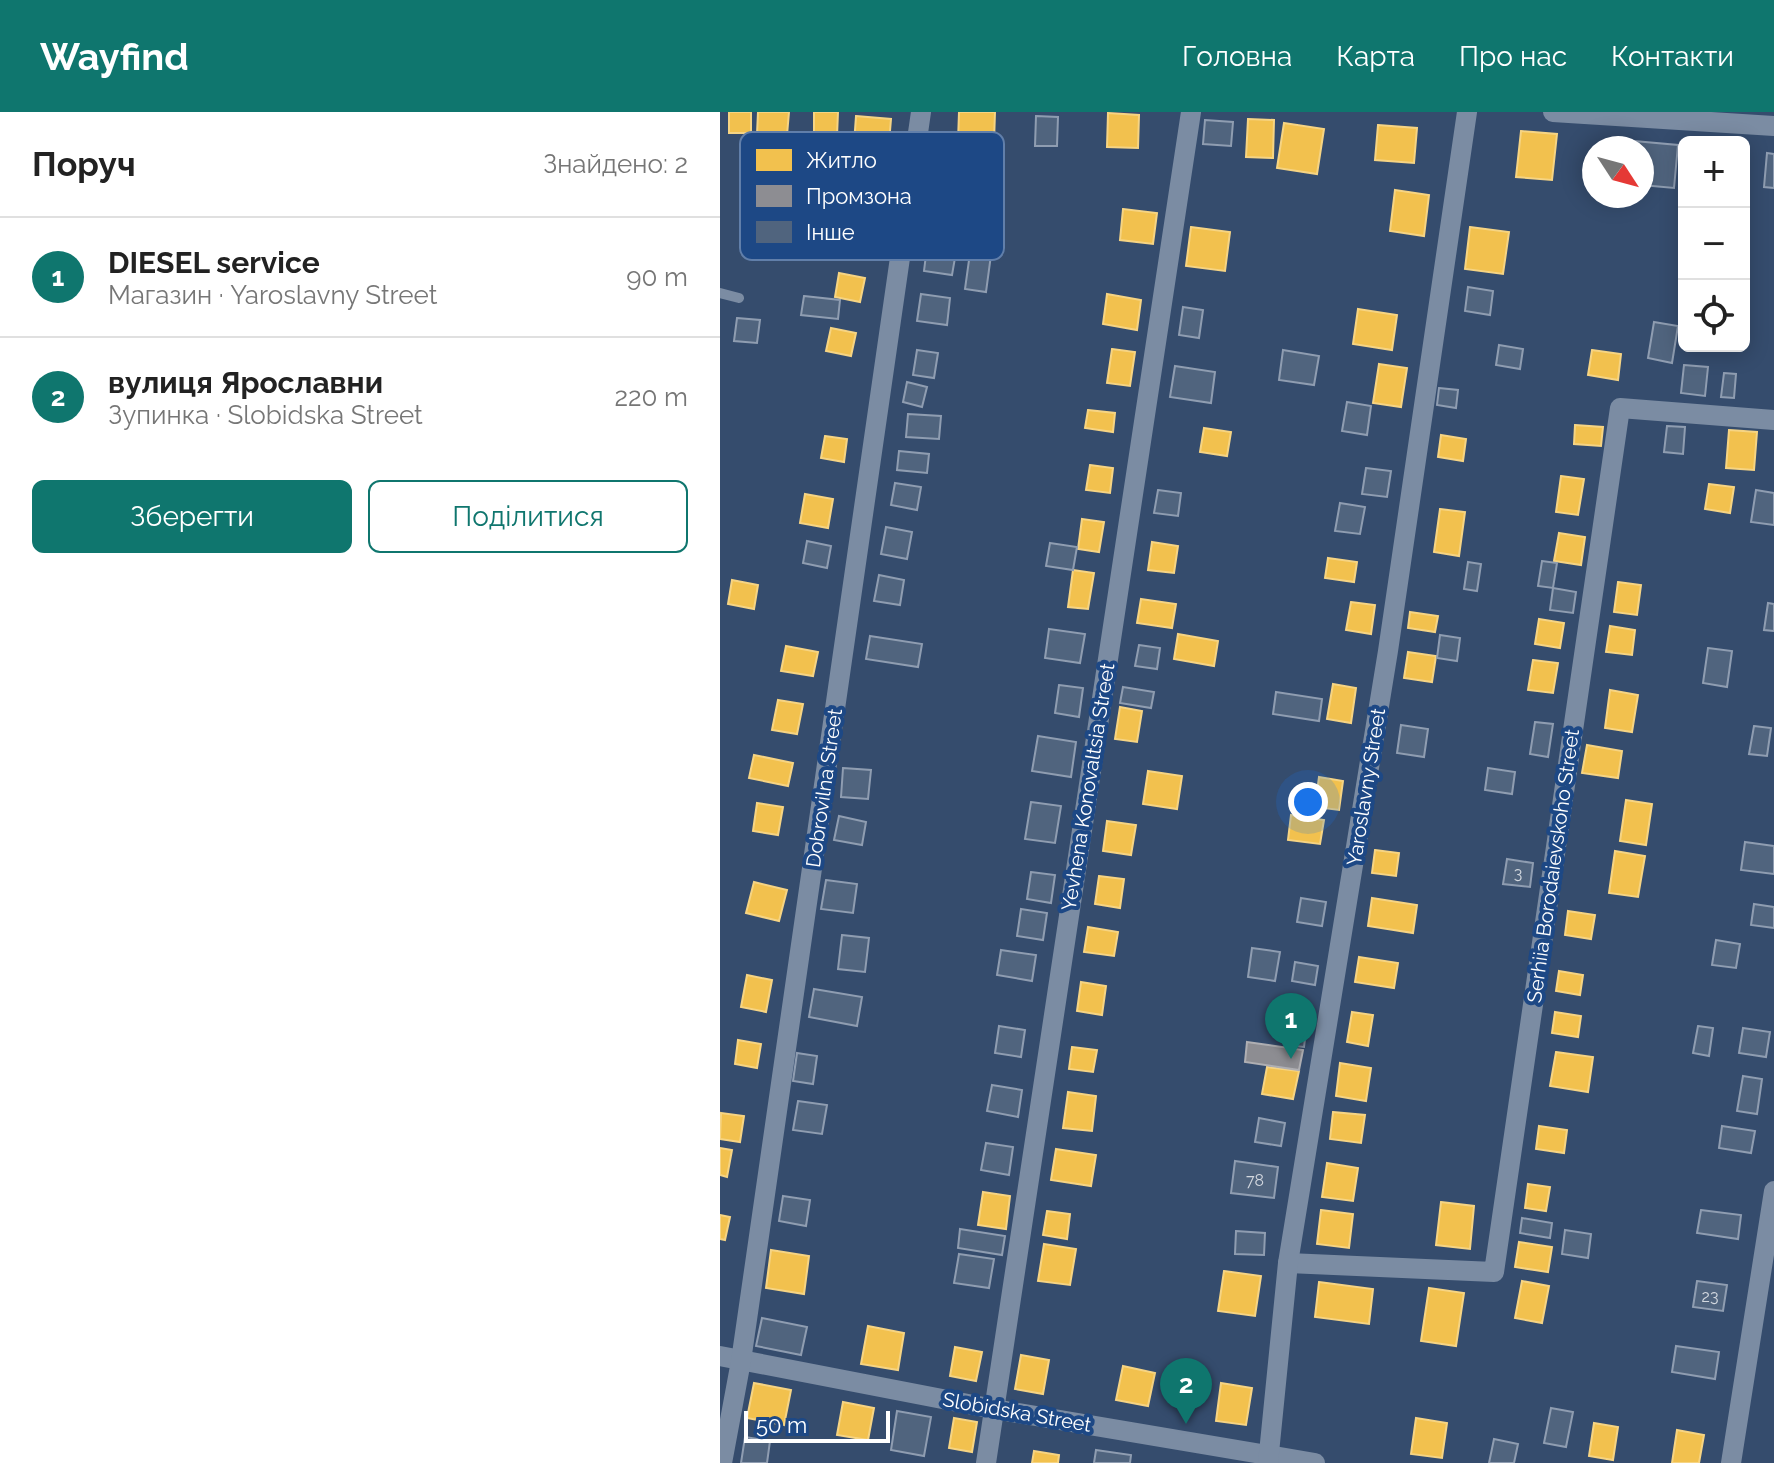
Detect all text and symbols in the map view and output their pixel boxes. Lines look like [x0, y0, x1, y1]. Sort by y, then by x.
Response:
text: Wayfind [40, 34, 189, 79]
text: Головна [1182, 40, 1292, 73]
text: Карта [1336, 40, 1415, 73]
text: Про нас [1459, 40, 1567, 73]
text: Контакти [1611, 40, 1734, 73]
legend [740, 132, 1004, 260]
north arrow [1582, 136, 1654, 208]
map controls [1678, 136, 1750, 352]
button: + [1678, 136, 1750, 208]
text: Поруч [32, 144, 136, 184]
text: Житло [806, 147, 877, 173]
text: Знайдено: 2 [543, 149, 688, 179]
text: Промзона [806, 183, 912, 209]
button: − [1678, 208, 1750, 280]
text: Інше [806, 219, 855, 245]
text: DIESEL service [108, 245, 320, 280]
text: 1 [52, 262, 64, 292]
text: 90 m [626, 262, 688, 292]
text: Магазин · Yaroslavny Street [108, 280, 437, 310]
button: locate [1678, 280, 1750, 352]
text: вулиця Ярославни [108, 365, 383, 400]
text: 2 [51, 382, 65, 412]
text: 220 m [614, 382, 688, 412]
text: Зупинка · Slobidska Street [108, 400, 423, 430]
button: Зберегти [32, 480, 352, 553]
button: Поділитися [368, 480, 688, 553]
street label: Yevhena Konovaltsia Street [1057, 661, 1120, 913]
street label: Yaroslavny Street [1342, 706, 1390, 868]
street label: Dobrovilna Street [801, 707, 847, 869]
street label: Serhiia Borodaievskoho Street [1522, 727, 1584, 1005]
your location [1288, 782, 1328, 822]
house number: 3 [1514, 864, 1522, 883]
pin: 1 [1265, 993, 1317, 1059]
house number: 78 [1246, 1171, 1264, 1190]
house number: 23 [1702, 1287, 1718, 1306]
pin: 2 [1160, 1358, 1212, 1424]
street label: Slobidska Street [941, 1387, 1093, 1437]
scale bar [744, 1407, 890, 1443]
text: 50 m [756, 1412, 807, 1438]

